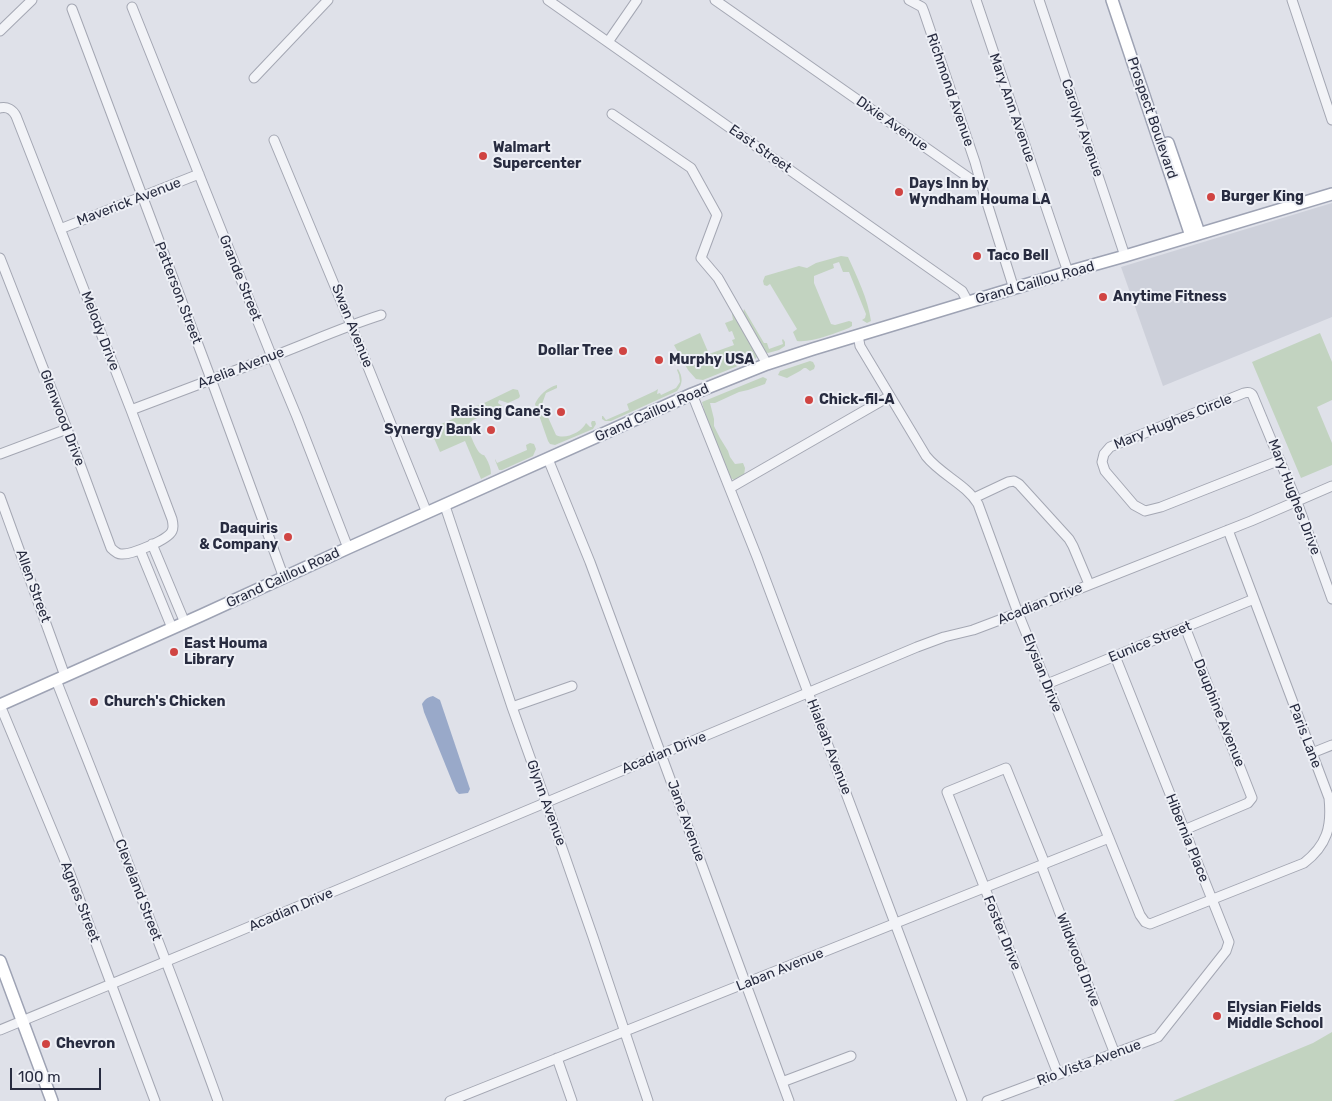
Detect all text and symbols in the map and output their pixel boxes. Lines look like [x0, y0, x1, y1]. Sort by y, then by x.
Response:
street label: Richmond Avenue [923, 31, 977, 149]
street label: Mary Ann Avenue [985, 51, 1039, 165]
street label: Prospect Boulevard [1123, 55, 1181, 181]
street label: Carolyn Avenue [1057, 77, 1107, 179]
street label: Dixie Avenue [853, 93, 931, 155]
street label: East Street [725, 121, 795, 177]
place label: Walmart Supercenter [493, 140, 581, 172]
marker: Walmart Supercenter [477, 150, 489, 162]
street label: Maverick Avenue [75, 174, 183, 230]
place label: Days Inn by Wyndham Houma LA [909, 176, 1050, 208]
marker: Days Inn by Wyndham Houma LA [893, 186, 905, 198]
place label: Burger King [1221, 189, 1304, 205]
marker: Burger King [1205, 191, 1217, 203]
street label: Grande Street [215, 233, 265, 323]
street label: Patterson Street [151, 239, 205, 347]
place label: Taco Bell [987, 248, 1049, 264]
marker: Taco Bell [971, 250, 983, 262]
street label: Grand Caillou Road [974, 258, 1096, 308]
street label: Swan Avenue [328, 282, 376, 370]
street label: Melody Drive [77, 289, 123, 373]
place label: Anytime Fitness [1113, 289, 1227, 305]
marker: Anytime Fitness [1097, 291, 1109, 303]
place label: Dollar Tree [538, 343, 613, 359]
street label: Azelia Avenue [195, 344, 287, 392]
marker: Dollar Tree [617, 345, 629, 357]
place label: Murphy USA [669, 352, 754, 368]
marker: Murphy USA [653, 354, 665, 366]
street label: Glenwood Drive [36, 368, 88, 468]
street label: Grand Caillou Road [592, 380, 712, 446]
street label: Mary Hughes Circle [1111, 391, 1235, 453]
place label: Chick-fil-A [819, 392, 894, 408]
marker: Chick-fil-A [803, 394, 815, 406]
place label: Raising Cane's [450, 404, 551, 420]
marker: Raising Cane's [555, 406, 567, 418]
place label: Synergy Bank [384, 422, 481, 438]
marker: Synergy Bank [485, 424, 497, 436]
street label: Mary Hughes Drive [1264, 437, 1324, 557]
place label: Daquiris & Company [199, 521, 278, 554]
marker: Daquiris & Company [282, 531, 294, 543]
street label: Grand Caillou Road [224, 544, 342, 612]
street label: Allen Street [12, 547, 54, 625]
street label: Acadian Drive [995, 579, 1085, 629]
street label: Eunice Street [1106, 618, 1194, 666]
street label: Elysian Drive [1019, 631, 1065, 715]
place label: East Houma Library [184, 636, 267, 669]
marker: East Houma Library [168, 646, 180, 658]
street label: Dauphine Avenue [1190, 657, 1248, 769]
place label: Church's Chicken [104, 694, 225, 710]
marker: Church's Chicken [88, 696, 100, 708]
street label: Hialeah Avenue [803, 697, 855, 797]
street label: Paris Lane [1285, 701, 1325, 771]
street label: Acadian Drive [619, 728, 709, 778]
street label: Glynn Avenue [523, 758, 569, 848]
street label: Jane Avenue [664, 778, 708, 864]
street label: Hibernia Place [1162, 791, 1212, 885]
street label: Cleveland Street [111, 837, 165, 943]
street label: Agnes Street [57, 859, 103, 945]
street label: Acadian Drive [246, 885, 336, 935]
street label: Foster Drive [979, 893, 1025, 973]
street label: Wildwood Drive [1052, 911, 1104, 1009]
street label: Laban Avenue [734, 945, 826, 995]
place label: Elysian Fields Middle School [1227, 1000, 1323, 1032]
marker: Elysian Fields Middle School [1211, 1010, 1223, 1022]
place label: Chevron [56, 1036, 115, 1052]
street label: Rio Vista Avenue [1035, 1036, 1143, 1090]
marker: Chevron [40, 1038, 52, 1050]
scale bar [12, 1058, 104, 1090]
text: 100 m [18, 1068, 60, 1086]

